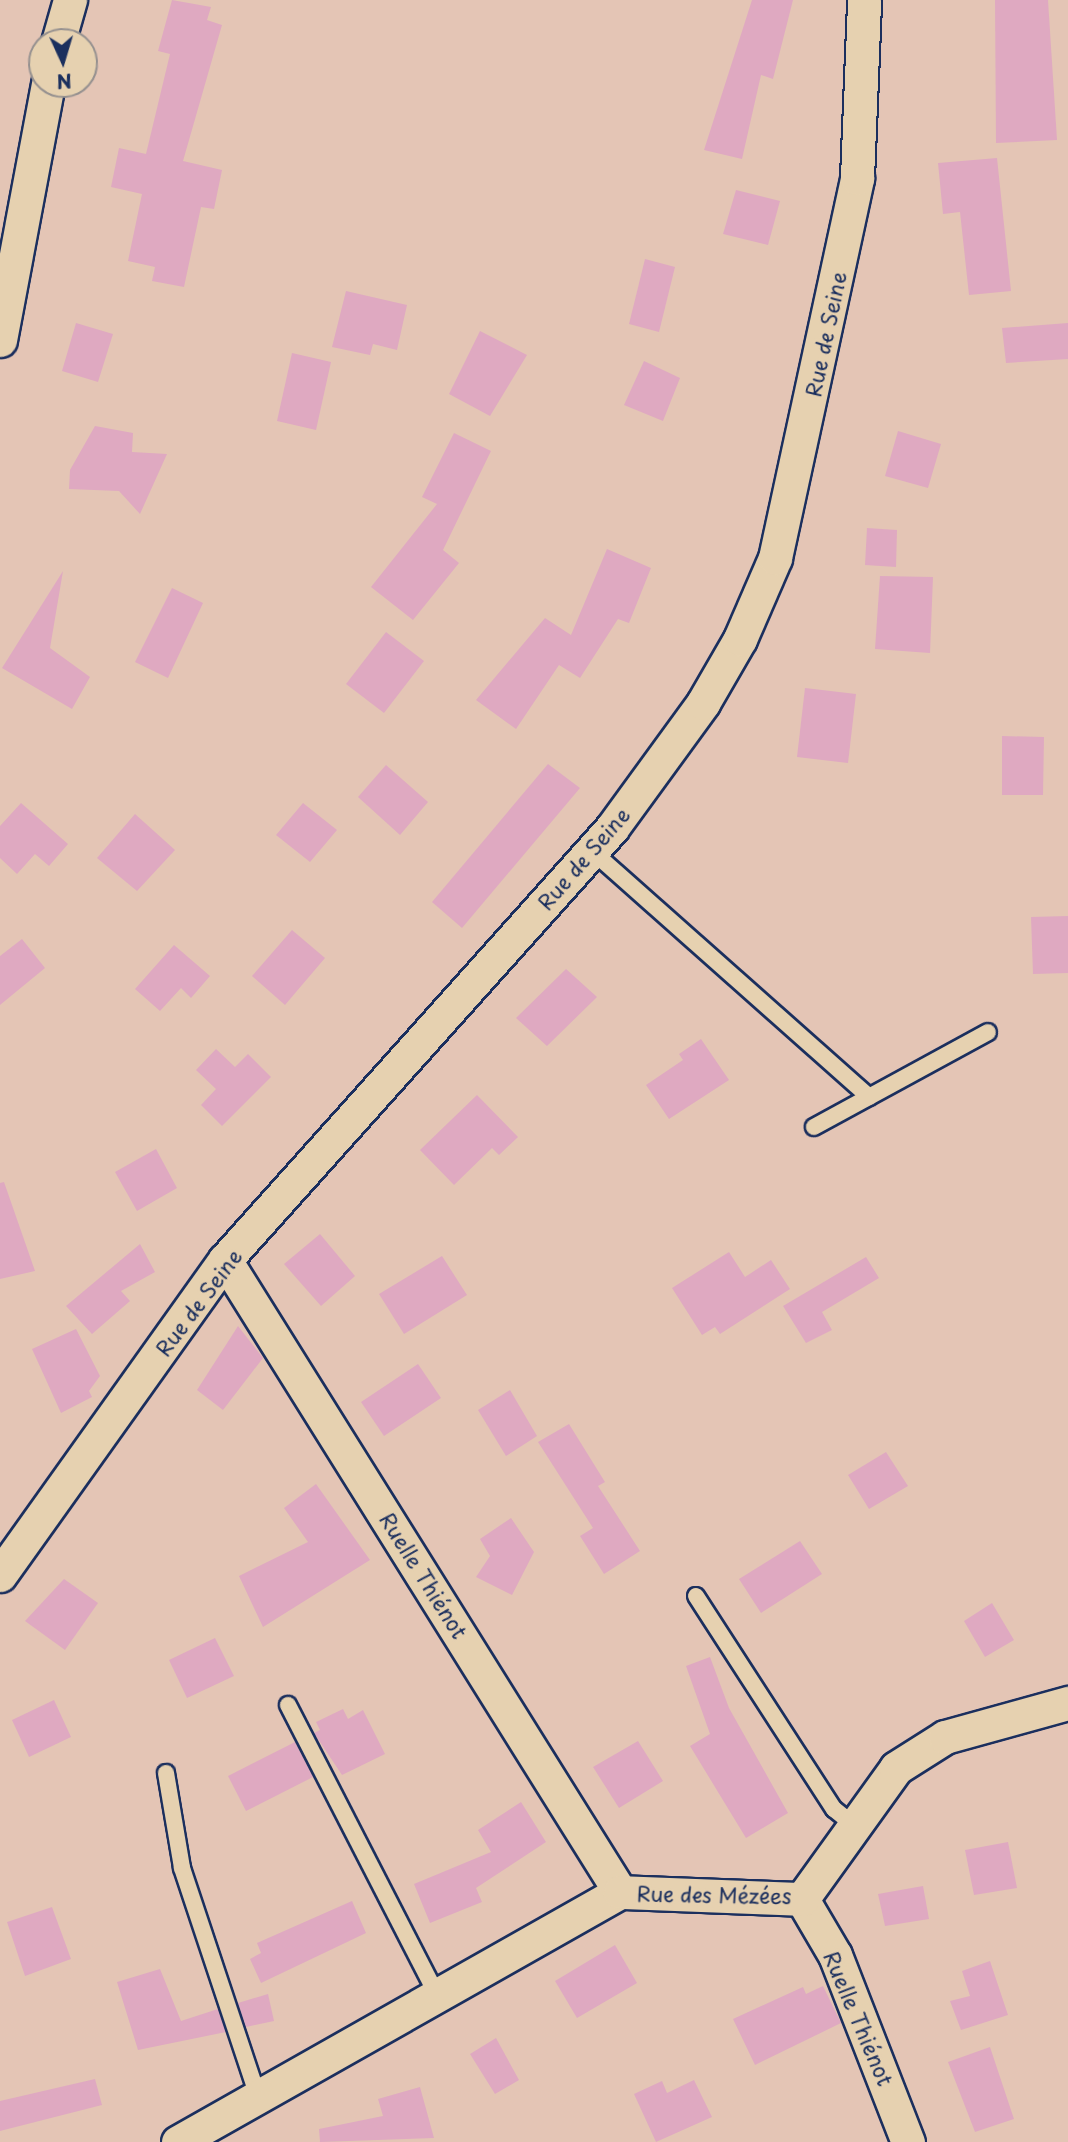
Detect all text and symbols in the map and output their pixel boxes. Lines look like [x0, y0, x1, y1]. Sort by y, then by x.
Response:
north arrow [28, 28, 98, 98]
text: N [56, 67, 73, 96]
street label: Rue de Seine [799, 267, 851, 401]
street label: Rue de Seine [531, 800, 635, 916]
street label: Rue de Seine [149, 1242, 247, 1362]
street label: Ruelle Thiénot [375, 1507, 473, 1643]
street label: Rue des Mézées [635, 1880, 793, 1908]
street label: Ruelle Thiénot [819, 1946, 899, 2090]

